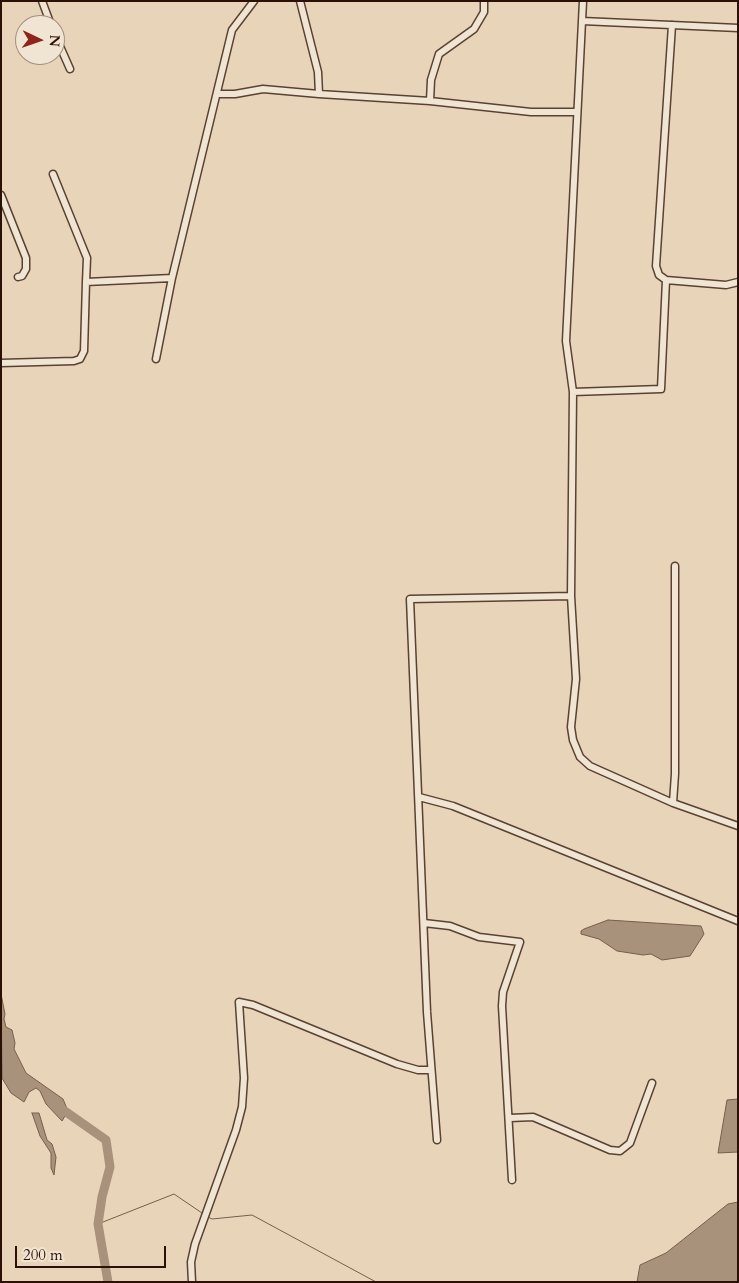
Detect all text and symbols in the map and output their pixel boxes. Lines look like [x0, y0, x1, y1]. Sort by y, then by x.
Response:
north arrow [15, 15, 65, 65]
text: N [45, 34, 64, 47]
scale bar [18, 1236, 169, 1268]
text: 200 m [23, 1245, 63, 1265]

